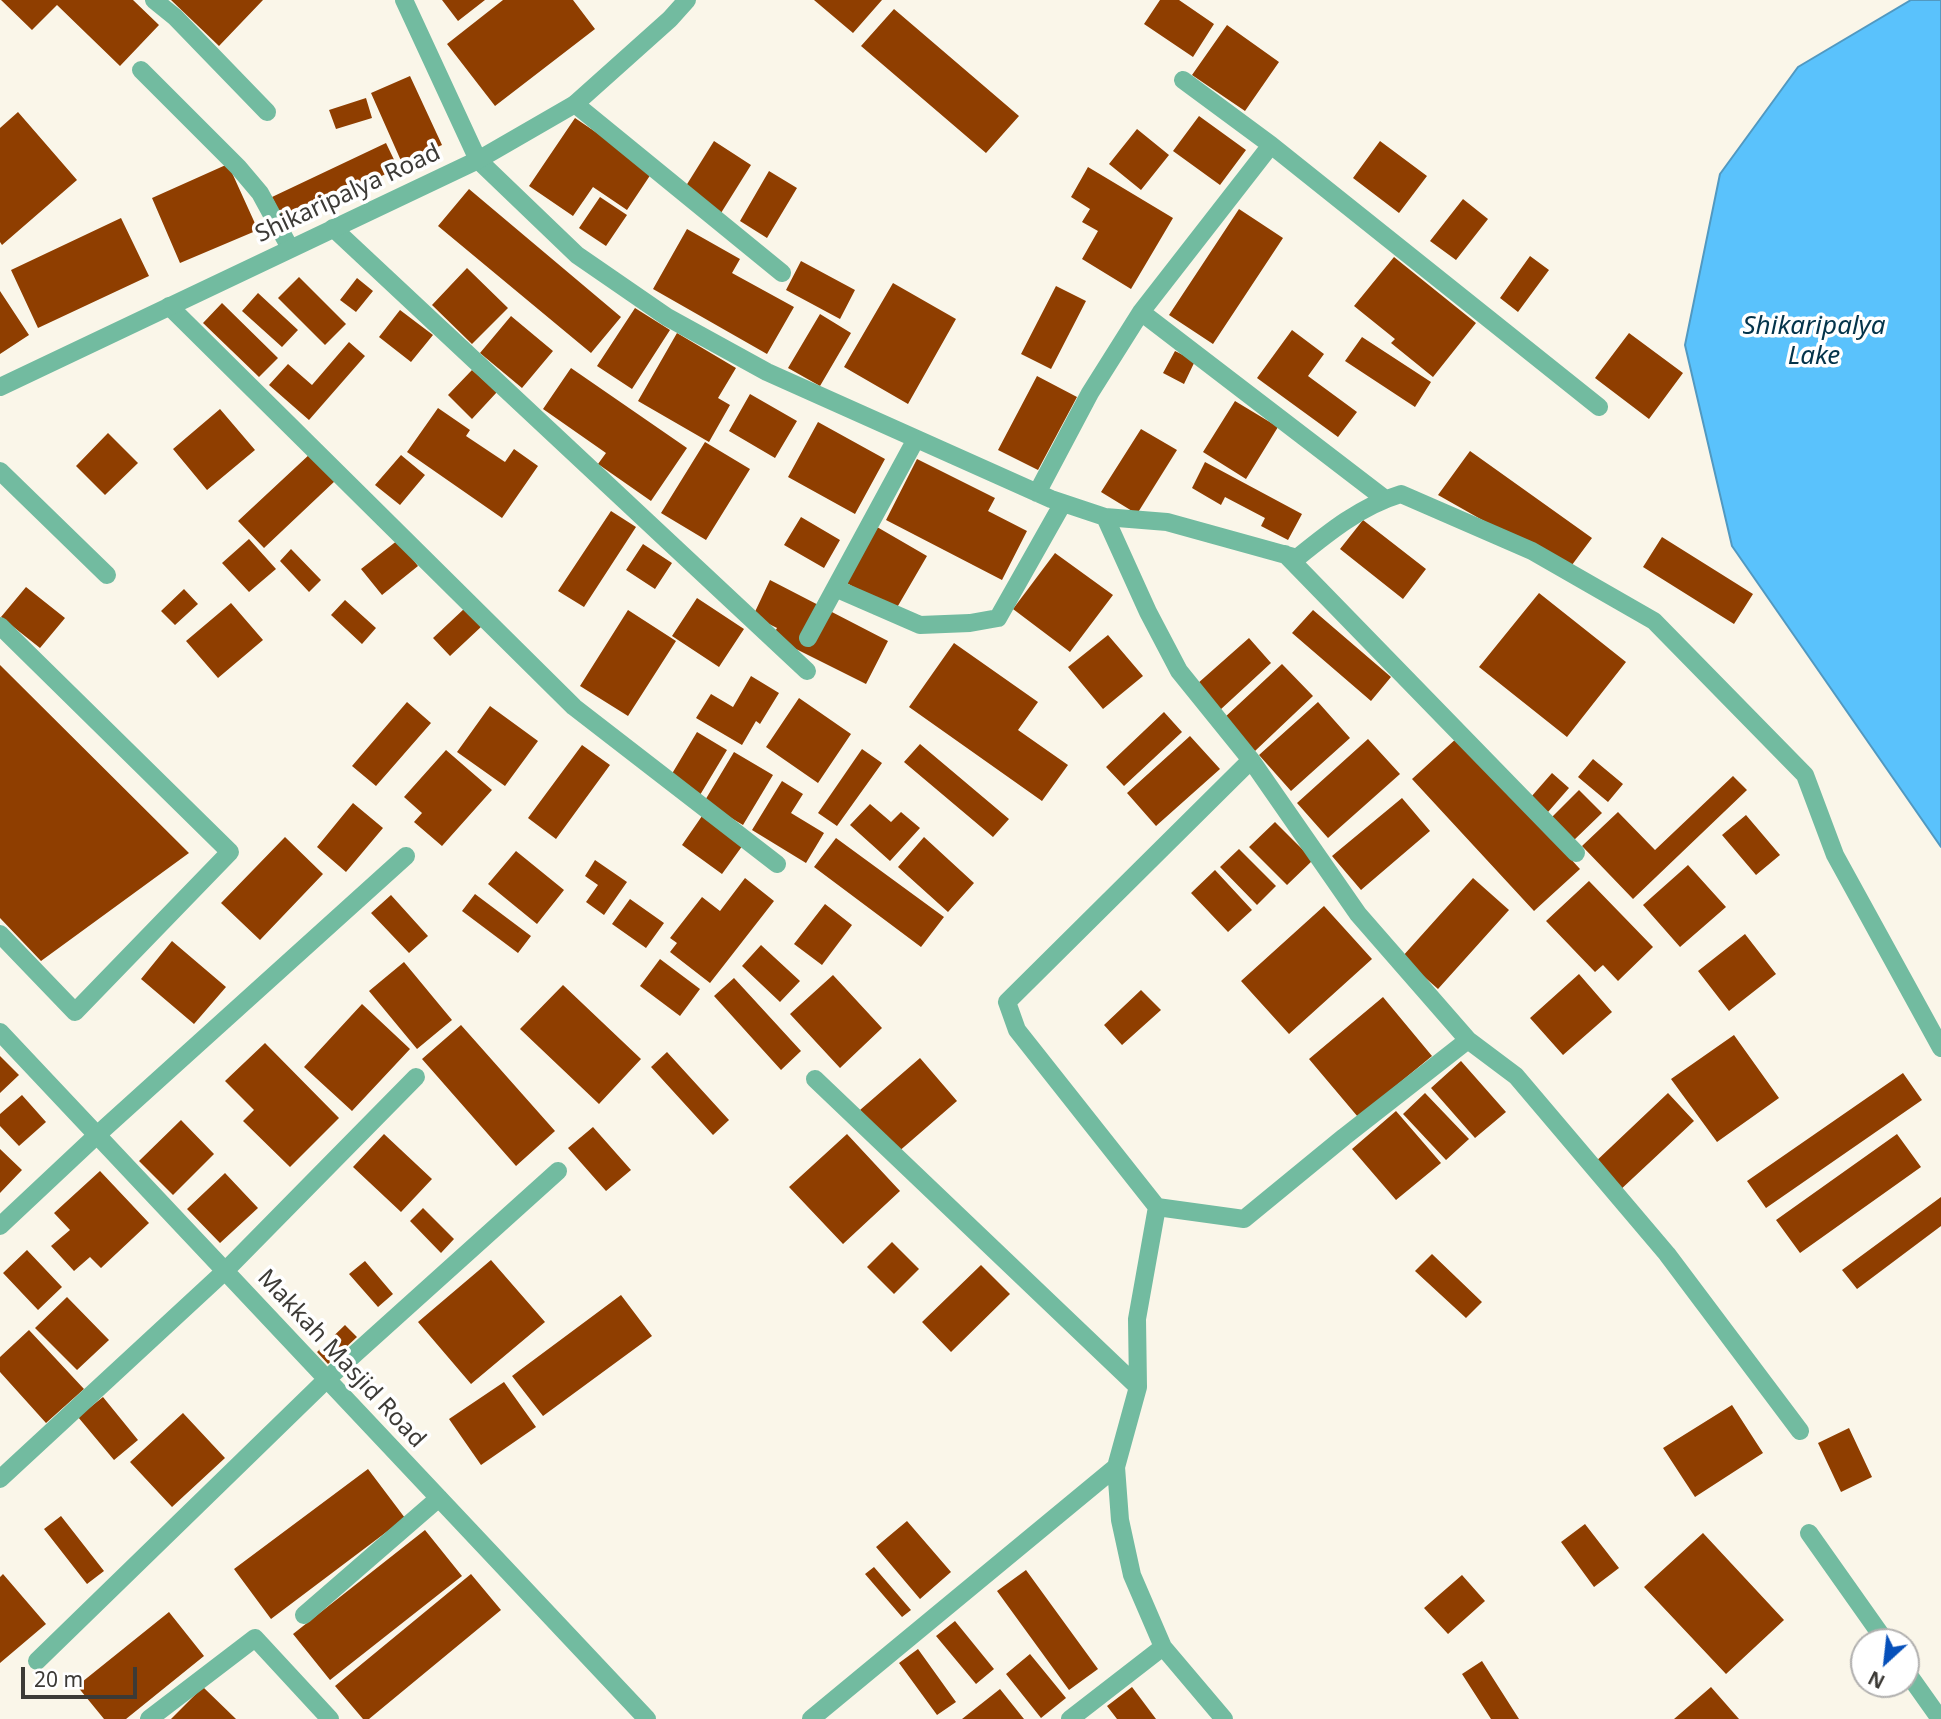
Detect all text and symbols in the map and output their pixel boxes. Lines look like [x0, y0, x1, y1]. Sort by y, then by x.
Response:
street label: Shikaripalya Road [251, 139, 445, 249]
water label: Shikaripalya Lake [1742, 311, 1886, 372]
street label: Makkah Masjid Road [251, 1264, 431, 1454]
north arrow [1850, 1628, 1920, 1698]
scale bar [24, 1652, 140, 1696]
text: 20 m [34, 1665, 83, 1693]
text: N [1864, 1665, 1889, 1695]

